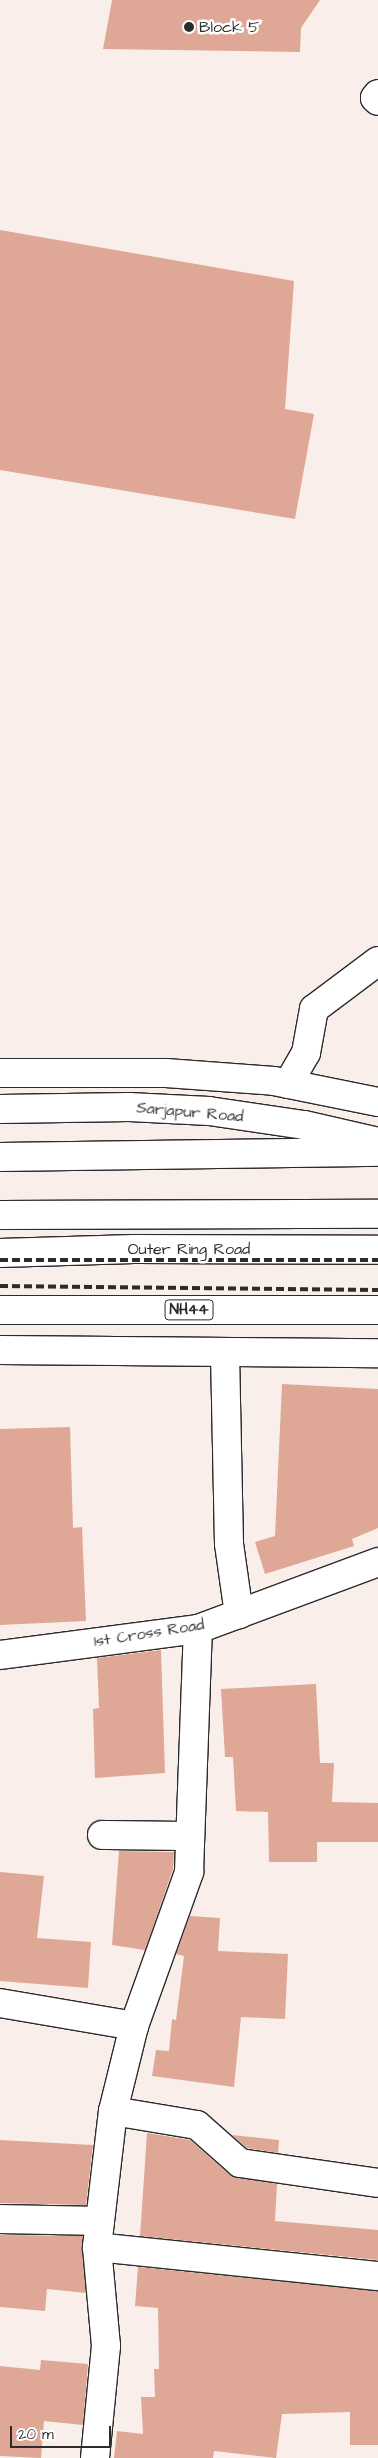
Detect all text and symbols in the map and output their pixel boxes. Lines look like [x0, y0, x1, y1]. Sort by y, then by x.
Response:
place label: Block 5 [199, 17, 260, 37]
marker: Block 5 [183, 21, 195, 33]
street label: Sarjapur Road [136, 1098, 244, 1126]
street label: Outer Ring Road [128, 1239, 250, 1259]
road number: NH44 [164, 1298, 214, 1322]
street label: 1st Cross Road [93, 1615, 205, 1651]
scale bar [12, 2416, 114, 2448]
text: 20 m [18, 2424, 54, 2445]

